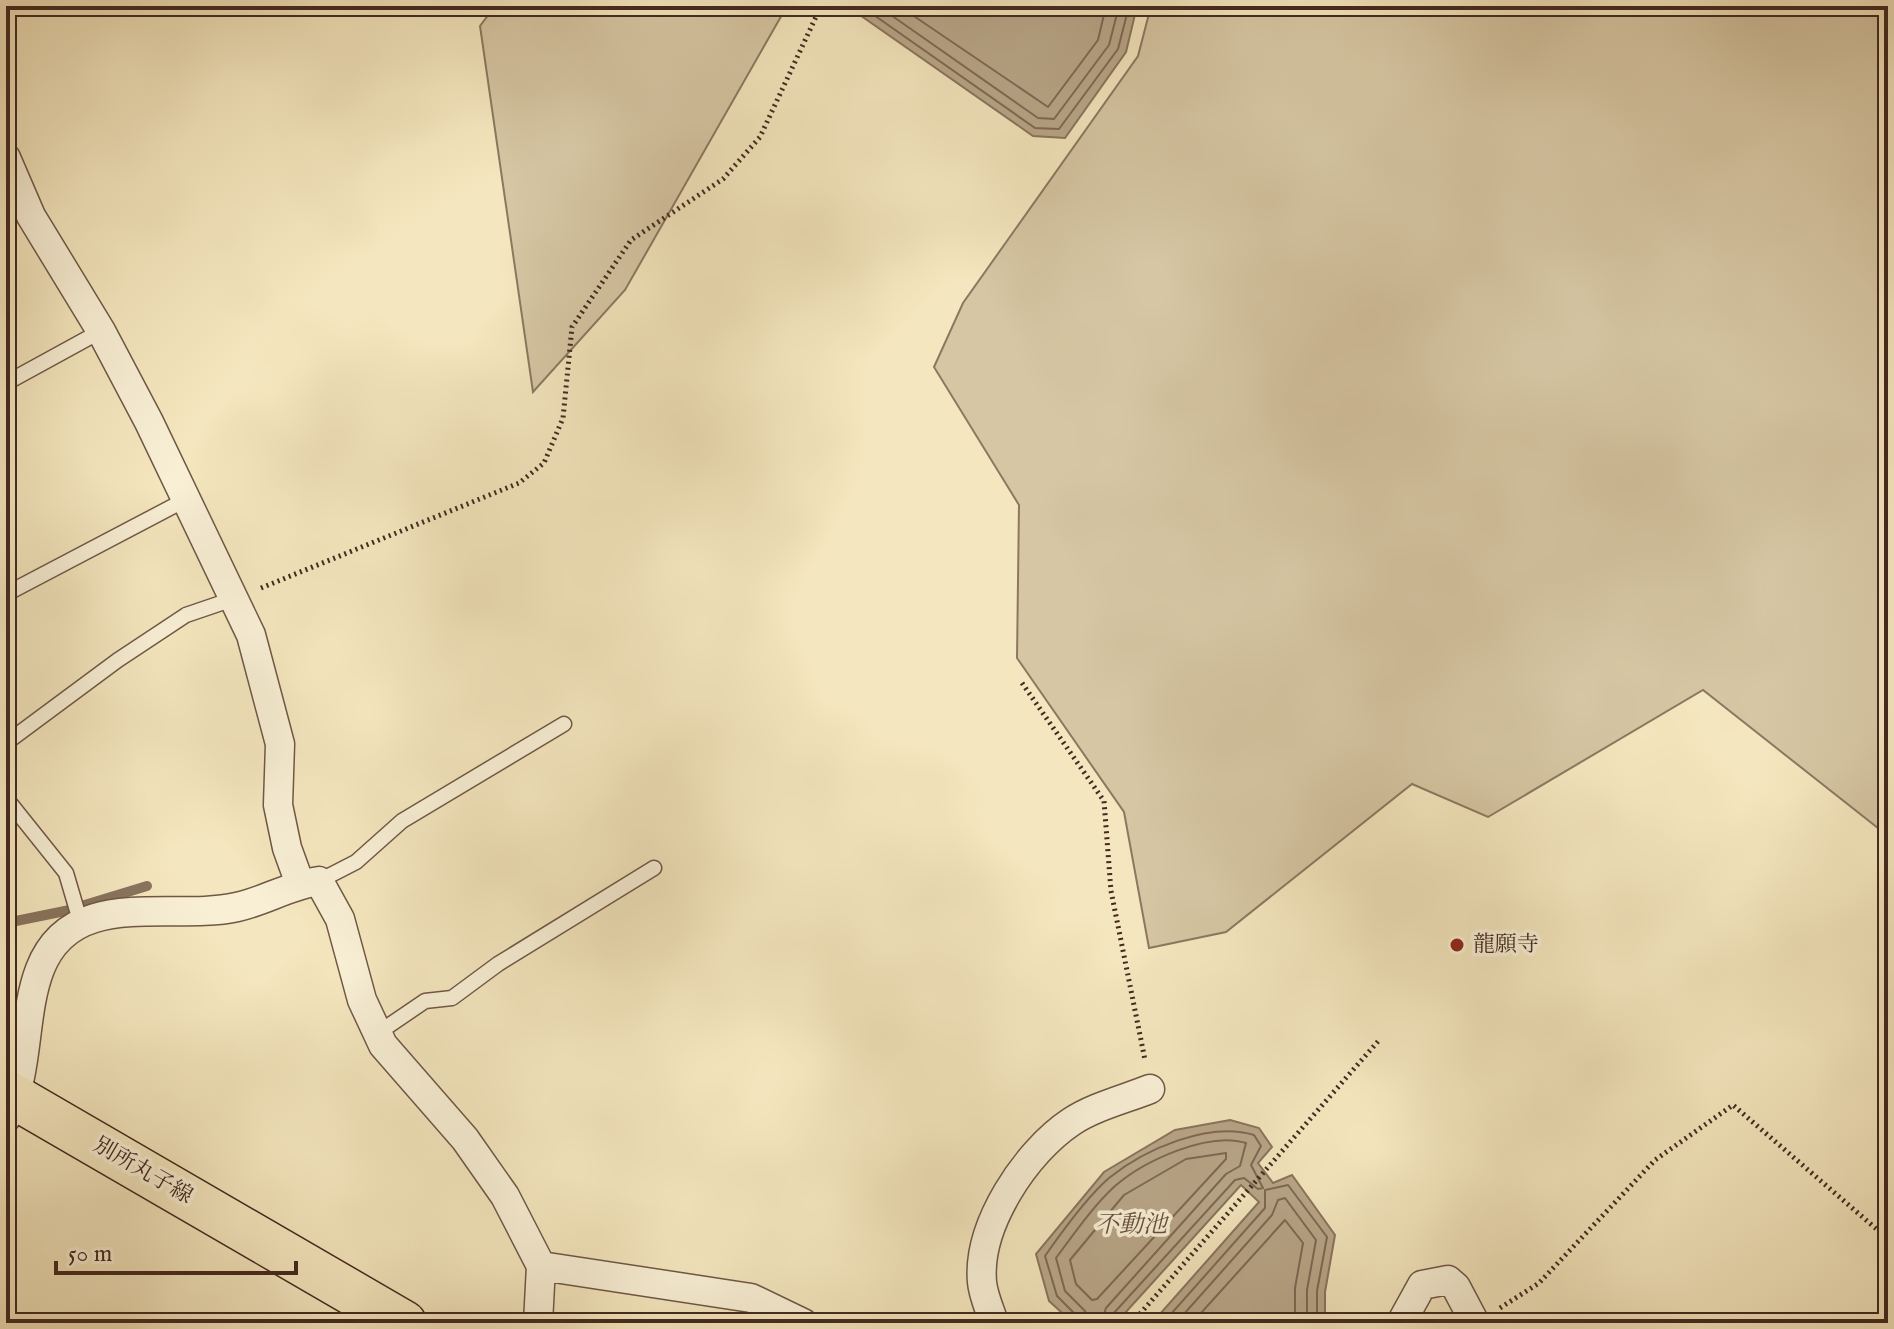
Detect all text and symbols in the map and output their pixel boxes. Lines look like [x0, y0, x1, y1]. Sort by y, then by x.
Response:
place label: 龍願寺 [1473, 931, 1539, 959]
marker: 龍願寺 [1448, 936, 1466, 954]
street label: 別所丸子線 [88, 1131, 198, 1211]
water label: 不動池 [1095, 1210, 1170, 1241]
scale bar [56, 1225, 296, 1275]
text: 50 m [68, 1239, 112, 1270]

